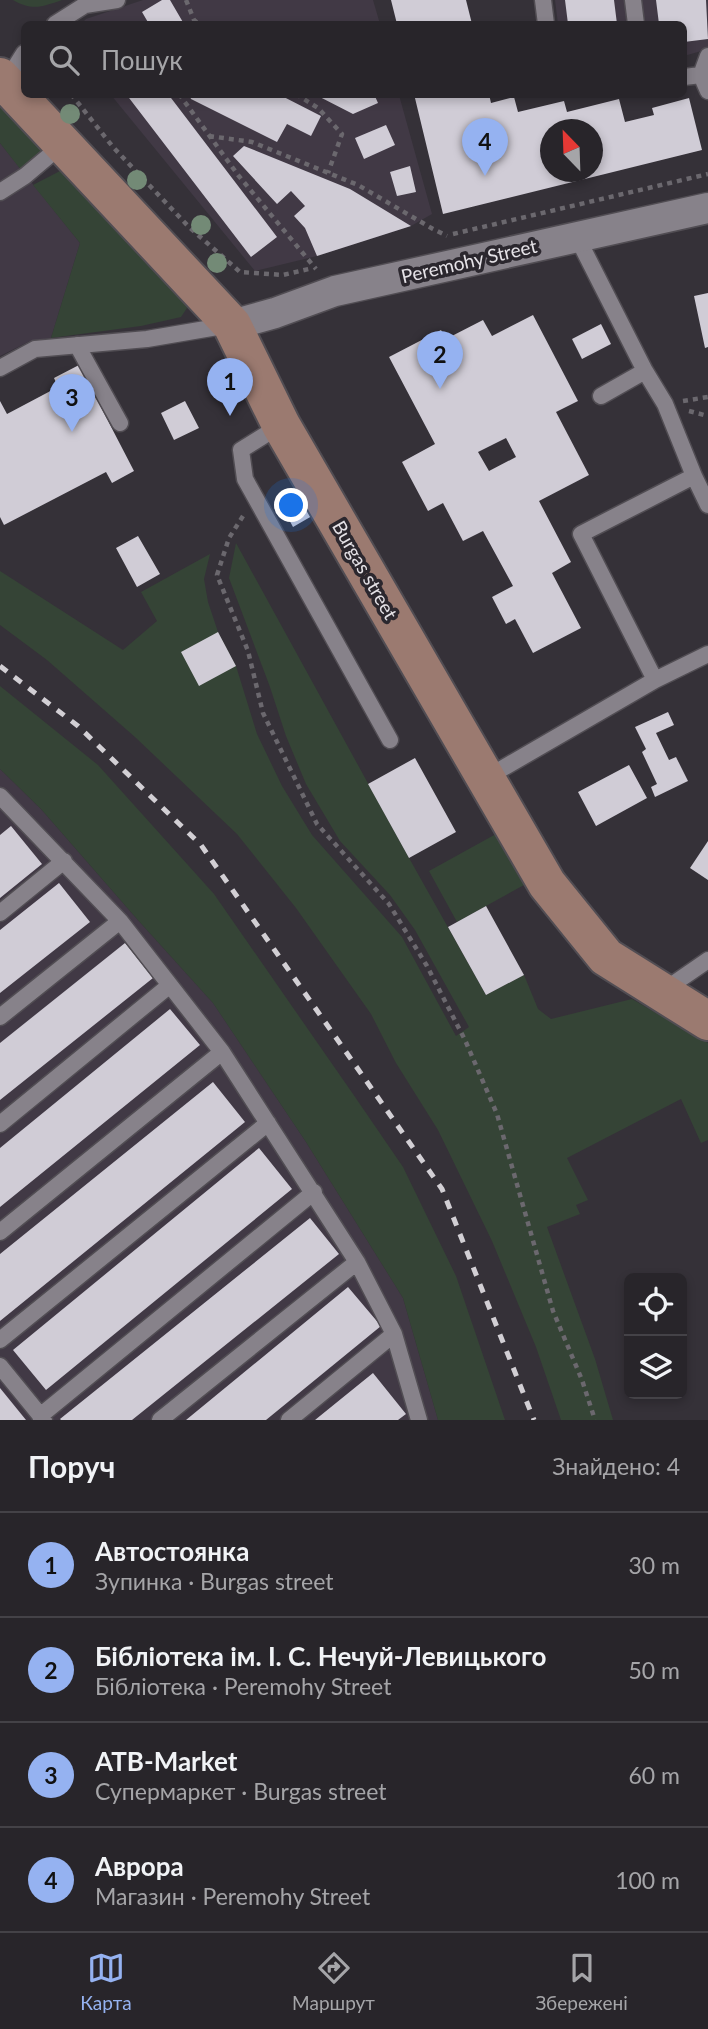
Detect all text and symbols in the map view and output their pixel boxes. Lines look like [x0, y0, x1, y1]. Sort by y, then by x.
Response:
search box [21, 21, 687, 98]
icon: search [45, 41, 83, 79]
text: Пошук [101, 44, 183, 76]
pin: 4 [462, 118, 508, 176]
north arrow [540, 119, 603, 182]
street label: Peremohy Street [399, 234, 539, 287]
pin: 2 [417, 331, 463, 389]
pin: 1 [207, 358, 253, 416]
pin: 3 [49, 374, 95, 432]
your location [274, 488, 308, 522]
street label: Burgas street [328, 516, 403, 623]
map controls [624, 1273, 687, 1399]
button: locate [624, 1273, 687, 1336]
button: layers [624, 1336, 687, 1399]
text: Поруч [28, 1448, 115, 1484]
text: Знайдено: 4 [552, 1452, 680, 1480]
text: Автостоянка [95, 1535, 249, 1567]
text: 1 [44, 1551, 58, 1579]
text: 30 m [629, 1551, 680, 1579]
text: Зупинка · Burgas street [95, 1567, 333, 1595]
text: Бібліотека ім. І. С. Нечуй-Левицького [95, 1640, 546, 1672]
text: 2 [44, 1656, 58, 1684]
text: 50 m [629, 1656, 680, 1684]
text: Бібліотека · Peremohy Street [95, 1672, 391, 1700]
text: ATB-Market [95, 1745, 237, 1777]
text: 3 [44, 1761, 58, 1789]
text: 60 m [629, 1761, 680, 1789]
text: Супермаркет · Burgas street [95, 1777, 387, 1805]
text: Аврора [95, 1850, 184, 1882]
text: 4 [44, 1866, 58, 1894]
text: 100 m [615, 1866, 680, 1894]
text: Магазин · Peremohy Street [95, 1882, 370, 1910]
tab: Карта [80, 1949, 132, 2014]
tab: Маршрут [292, 1949, 375, 2014]
tab: Збережені [535, 1949, 628, 2014]

